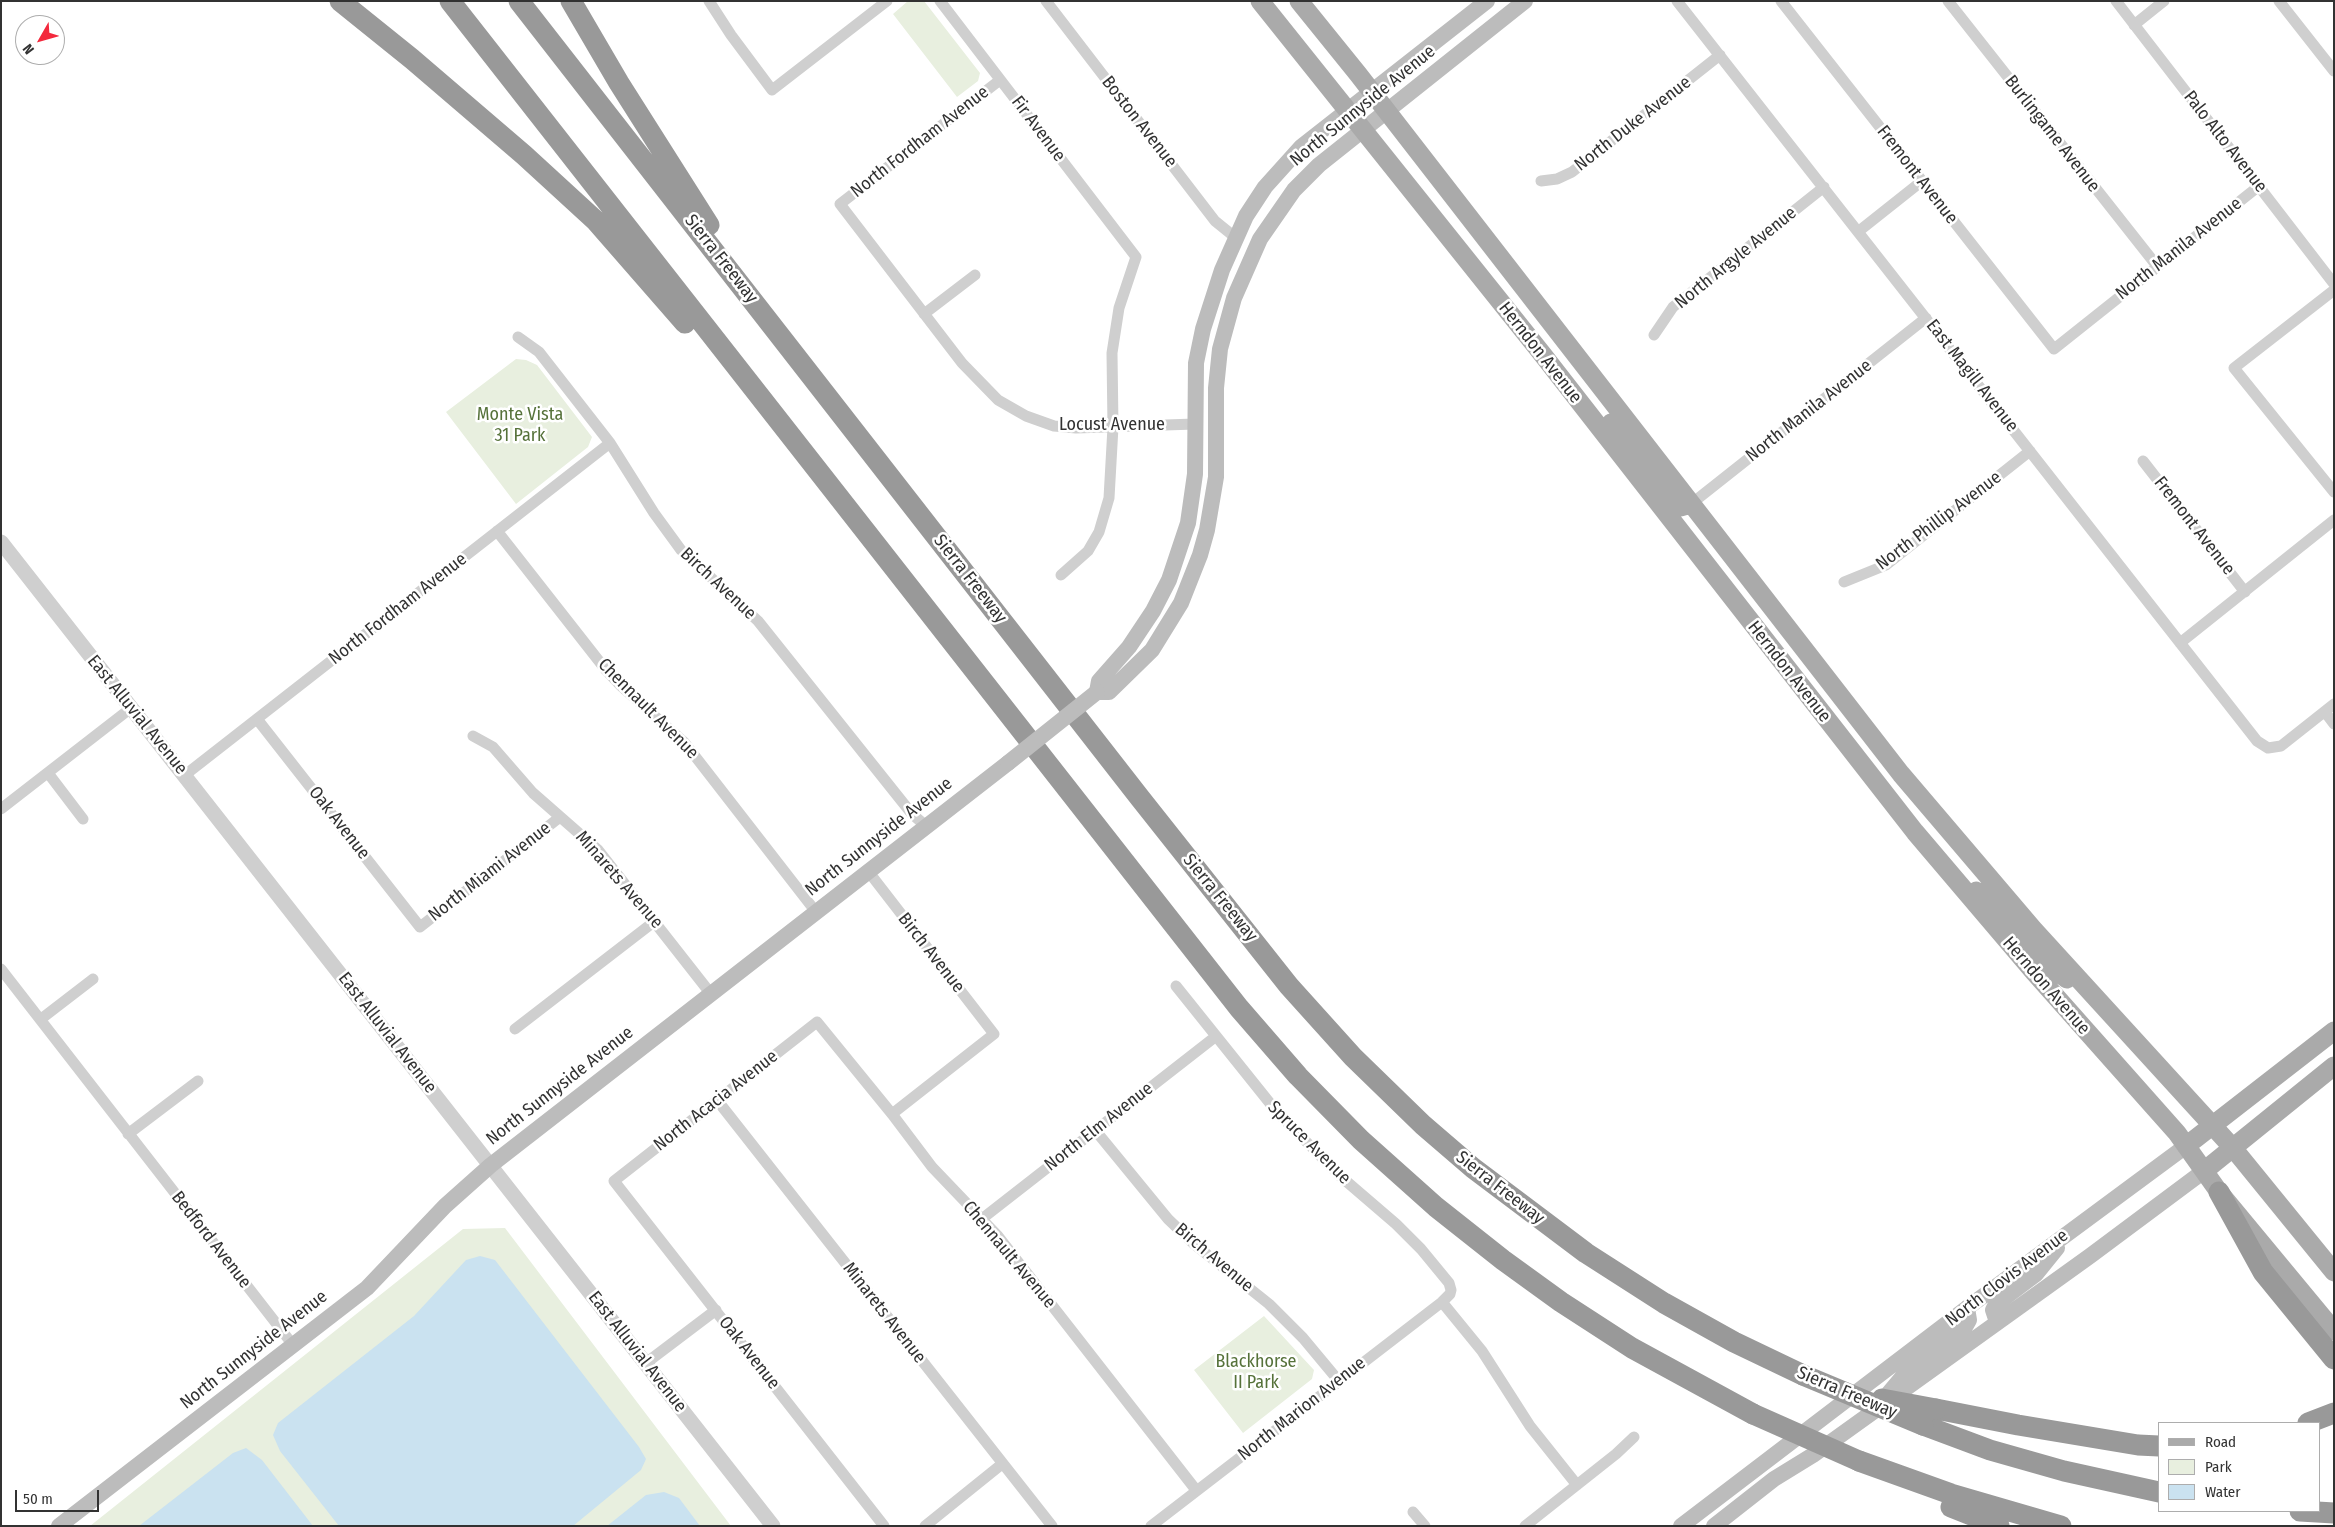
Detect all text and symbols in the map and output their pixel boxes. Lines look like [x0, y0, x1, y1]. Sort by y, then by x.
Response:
north arrow [15, 15, 65, 65]
text: N [19, 40, 38, 57]
street label: North Sunnyside Avenue [1286, 41, 1440, 171]
street label: Burlingame Avenue [2000, 71, 2104, 197]
street label: Boston Avenue [1097, 72, 1181, 172]
street label: North Duke Avenue [1571, 72, 1695, 176]
street label: North Fordham Avenue [847, 81, 993, 203]
street label: Palo Alto Avenue [2179, 87, 2271, 197]
street label: Fir Avenue [1006, 92, 1070, 166]
street label: Fremont Avenue [1872, 121, 1962, 229]
street label: North Manila Avenue [2112, 193, 2246, 305]
street label: North Argyle Avenue [1671, 202, 1801, 314]
street label: Sierra Freeway [680, 210, 762, 308]
street label: Herndon Avenue [1494, 298, 1586, 408]
street label: East Magill Avenue [1921, 315, 2023, 437]
street label: North Manila Avenue [1742, 355, 1876, 467]
park label: Monte Vista 31 Park [477, 404, 563, 446]
street label: Locust Avenue [1059, 414, 1165, 436]
street label: North Phillip Avenue [1872, 467, 2006, 575]
street label: Fremont Avenue [2149, 472, 2239, 580]
street label: Sierra Freeway [929, 530, 1011, 628]
street label: Birch Avenue [676, 543, 760, 625]
street label: North Fordham Avenue [325, 548, 471, 670]
street label: Herndon Avenue [1743, 617, 1835, 727]
street label: East Alluvial Avenue [82, 651, 192, 779]
street label: Chennault Avenue [593, 654, 703, 764]
street label: North Sunnyside Avenue [801, 773, 957, 901]
street label: Oak Avenue [304, 782, 374, 864]
street label: North Miami Avenue [425, 818, 555, 926]
street label: Minarets Avenue [571, 827, 667, 933]
street label: Sierra Freeway [1178, 850, 1262, 946]
street label: Birch Avenue [893, 909, 969, 997]
street label: Herndon Avenue [1998, 933, 2094, 1039]
street label: East Alluvial Avenue [333, 968, 441, 1098]
street label: North Sunnyside Avenue [482, 1022, 638, 1150]
street label: North Acacia Avenue [650, 1046, 782, 1156]
street label: North Elm Avenue [1041, 1078, 1157, 1176]
street label: Spruce Avenue [1263, 1097, 1355, 1189]
street label: Sierra Freeway [1451, 1147, 1549, 1229]
street label: Bedford Avenue [166, 1187, 256, 1293]
street label: Chennault Avenue [958, 1197, 1060, 1313]
street label: Birch Avenue [1170, 1219, 1258, 1297]
street label: North Clovis Avenue [1941, 1225, 2073, 1331]
street label: Minarets Avenue [838, 1258, 930, 1368]
street label: North Sunnyside Avenue [176, 1286, 332, 1414]
street label: East Alluvial Avenue [583, 1287, 691, 1417]
street label: Oak Avenue [714, 1312, 784, 1394]
park label: Blackhorse II Park [1216, 1351, 1296, 1394]
street label: North Marion Avenue [1234, 1352, 1370, 1466]
street label: Sierra Freeway [1794, 1362, 1900, 1424]
legend [2158, 1422, 2320, 1512]
text: Road [2205, 1433, 2236, 1451]
text: Park [2205, 1458, 2232, 1476]
scale bar [18, 1480, 101, 1512]
text: Water [2205, 1483, 2240, 1501]
text: 50 m [23, 1490, 53, 1508]

